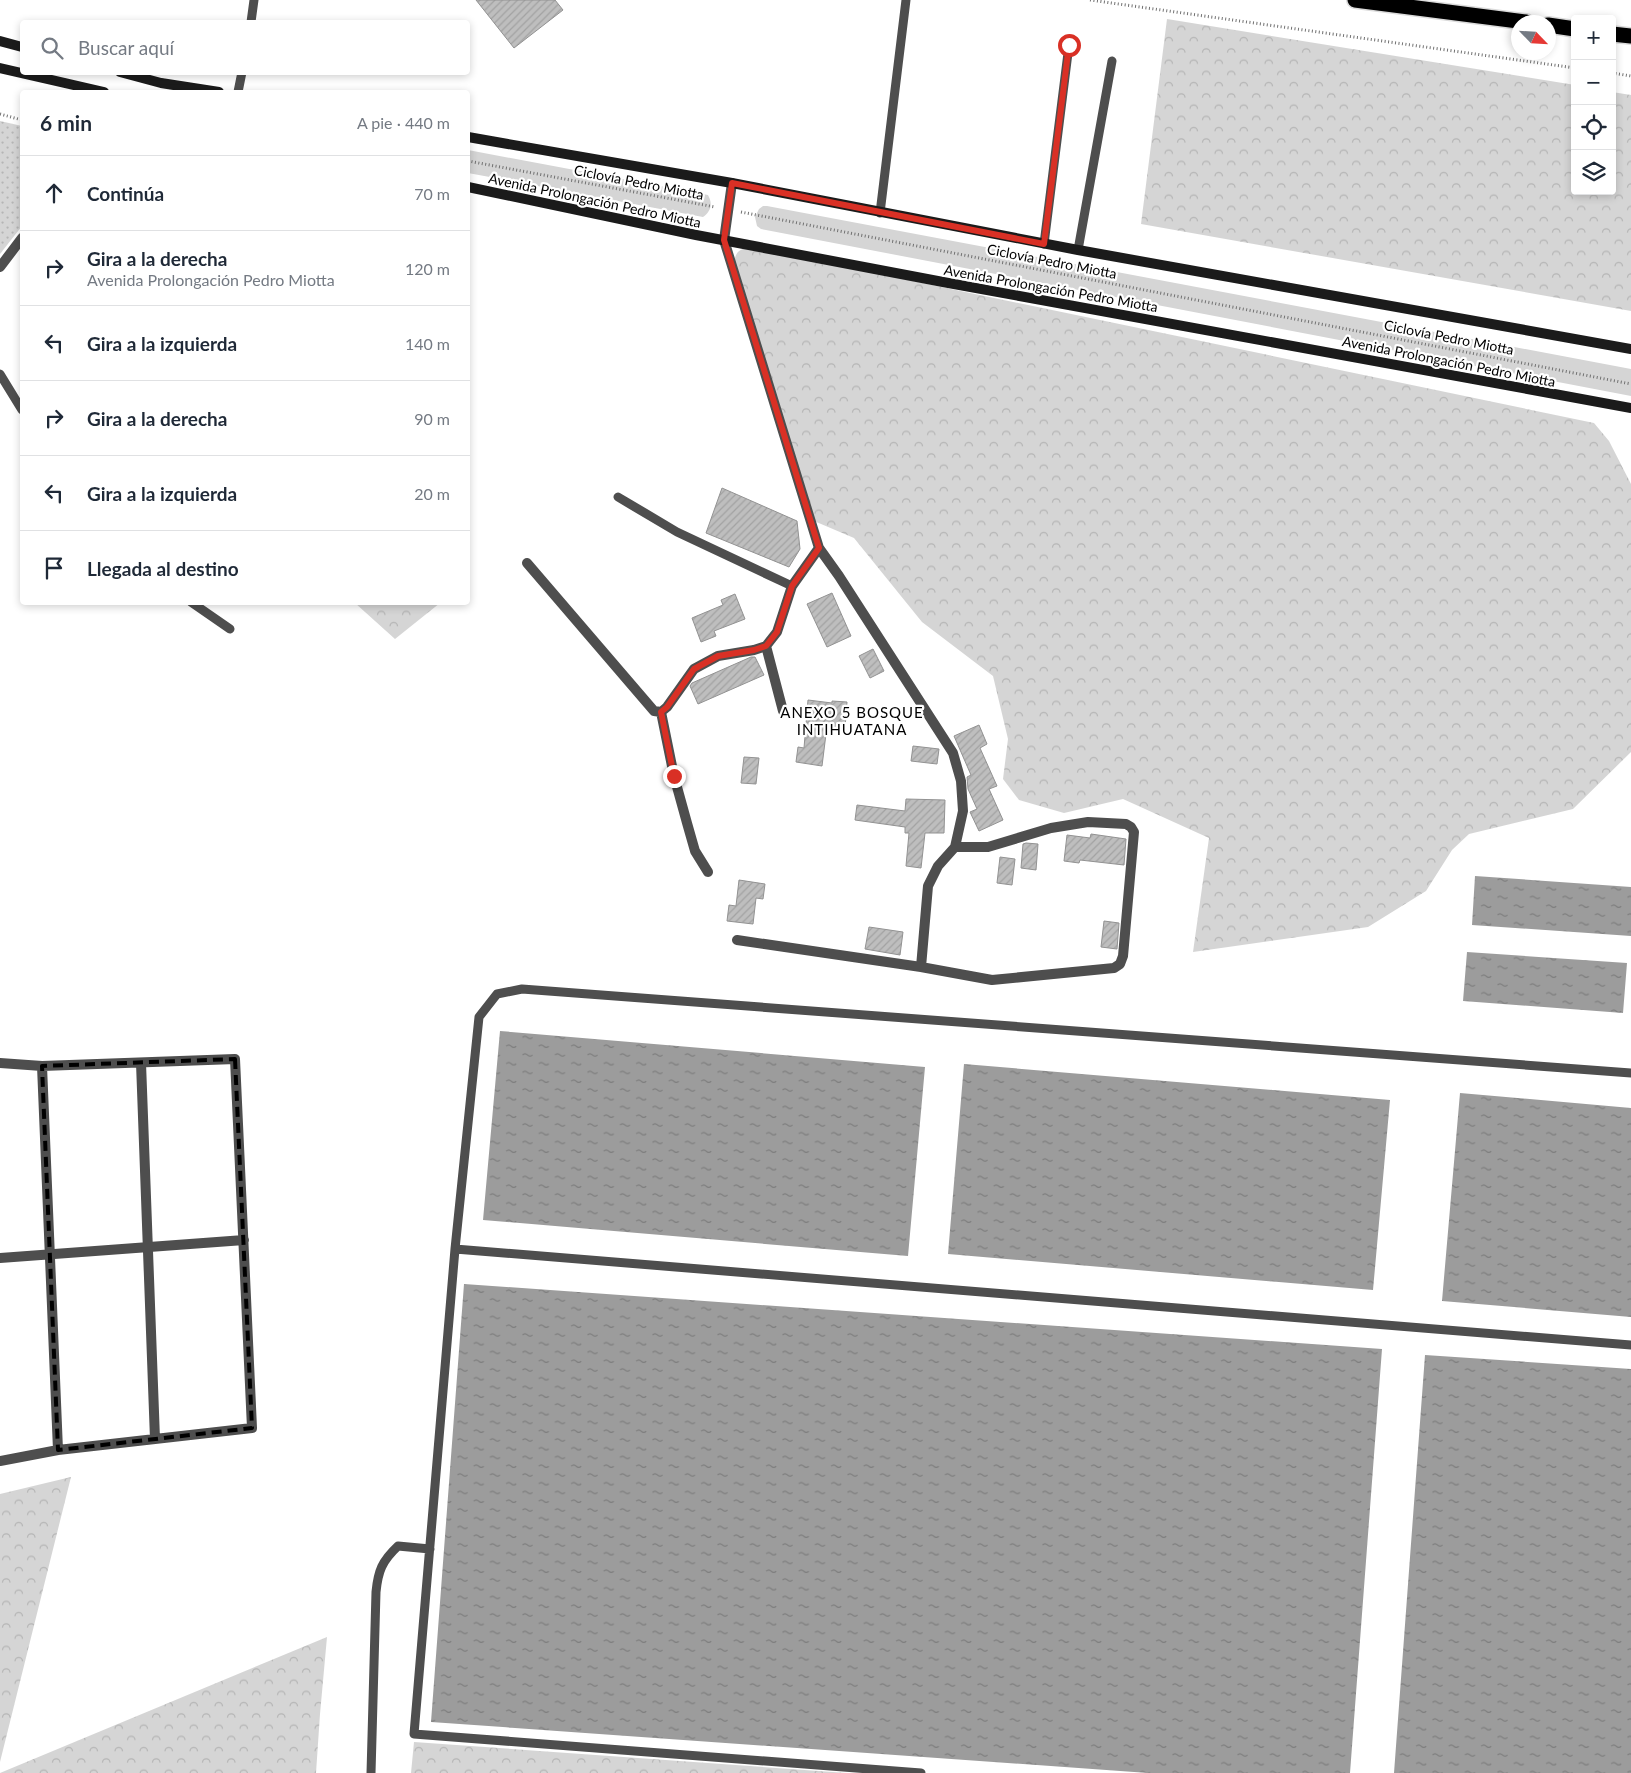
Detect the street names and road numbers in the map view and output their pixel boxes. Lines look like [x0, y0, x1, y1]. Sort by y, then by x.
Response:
street label: Ciclovía Pedro Miotta [573, 161, 705, 203]
street label: Avenida Prolongación Pedro Miotta [487, 169, 703, 231]
street label: Ciclovía Pedro Miotta [986, 240, 1118, 282]
street label: Avenida Prolongación Pedro Miotta [943, 261, 1159, 315]
street label: Ciclovía Pedro Miotta [1383, 316, 1515, 358]
street label: Avenida Prolongación Pedro Miotta [1341, 332, 1557, 390]

